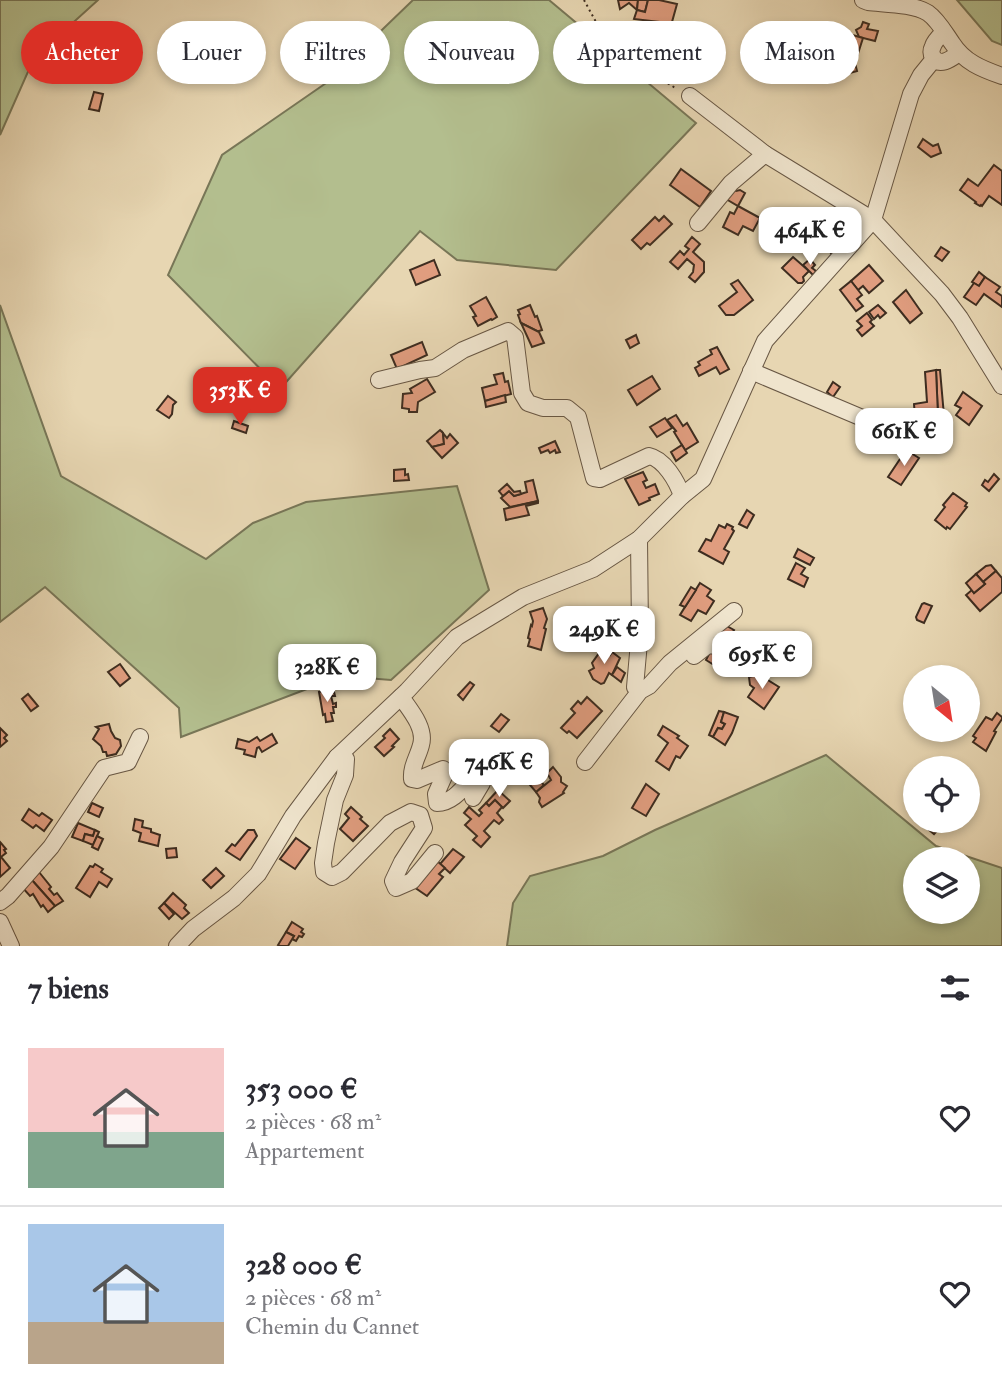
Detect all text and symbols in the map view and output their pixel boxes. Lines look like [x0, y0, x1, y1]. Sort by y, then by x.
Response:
chip: Acheter [21, 21, 143, 84]
chip: Louer [157, 21, 266, 84]
chip: Filtres [280, 21, 390, 84]
chip: Nouveau [404, 21, 539, 84]
chip: Appartement [553, 21, 726, 84]
chip: Maison [740, 21, 859, 84]
pin: 464K € [753, 208, 867, 267]
text: 464K € [775, 215, 845, 244]
pin: 353K € [183, 368, 297, 427]
text: 353K € [209, 375, 271, 404]
pin: 661K € [847, 408, 961, 468]
text: 661K € [871, 416, 937, 445]
pin: 249K € [547, 606, 661, 666]
text: 249K € [569, 614, 639, 643]
pin: 695K € [705, 632, 819, 691]
text: 695K € [728, 639, 796, 668]
pin: 328K € [270, 644, 384, 704]
text: 328K € [294, 652, 360, 681]
north arrow [903, 665, 980, 742]
map controls [903, 665, 980, 924]
pin: 746K € [442, 740, 556, 799]
text: 746K € [465, 747, 533, 776]
button: locate [903, 756, 980, 833]
button: layers [903, 847, 980, 924]
icon: filters [936, 969, 974, 1007]
text: 7 biens [28, 970, 109, 1007]
text: 353 000 € [245, 1070, 358, 1107]
icon: home [84, 1076, 168, 1160]
icon: heart [936, 1099, 974, 1137]
text: 2 pièces · 68 m² [245, 1107, 381, 1136]
text: Appartement [245, 1136, 365, 1165]
text: 328 000 € [245, 1246, 362, 1283]
icon: home [84, 1252, 168, 1336]
icon: heart [936, 1275, 974, 1313]
text: 2 pièces · 68 m² [245, 1283, 381, 1312]
text: Chemin du Cannet [245, 1312, 419, 1341]

